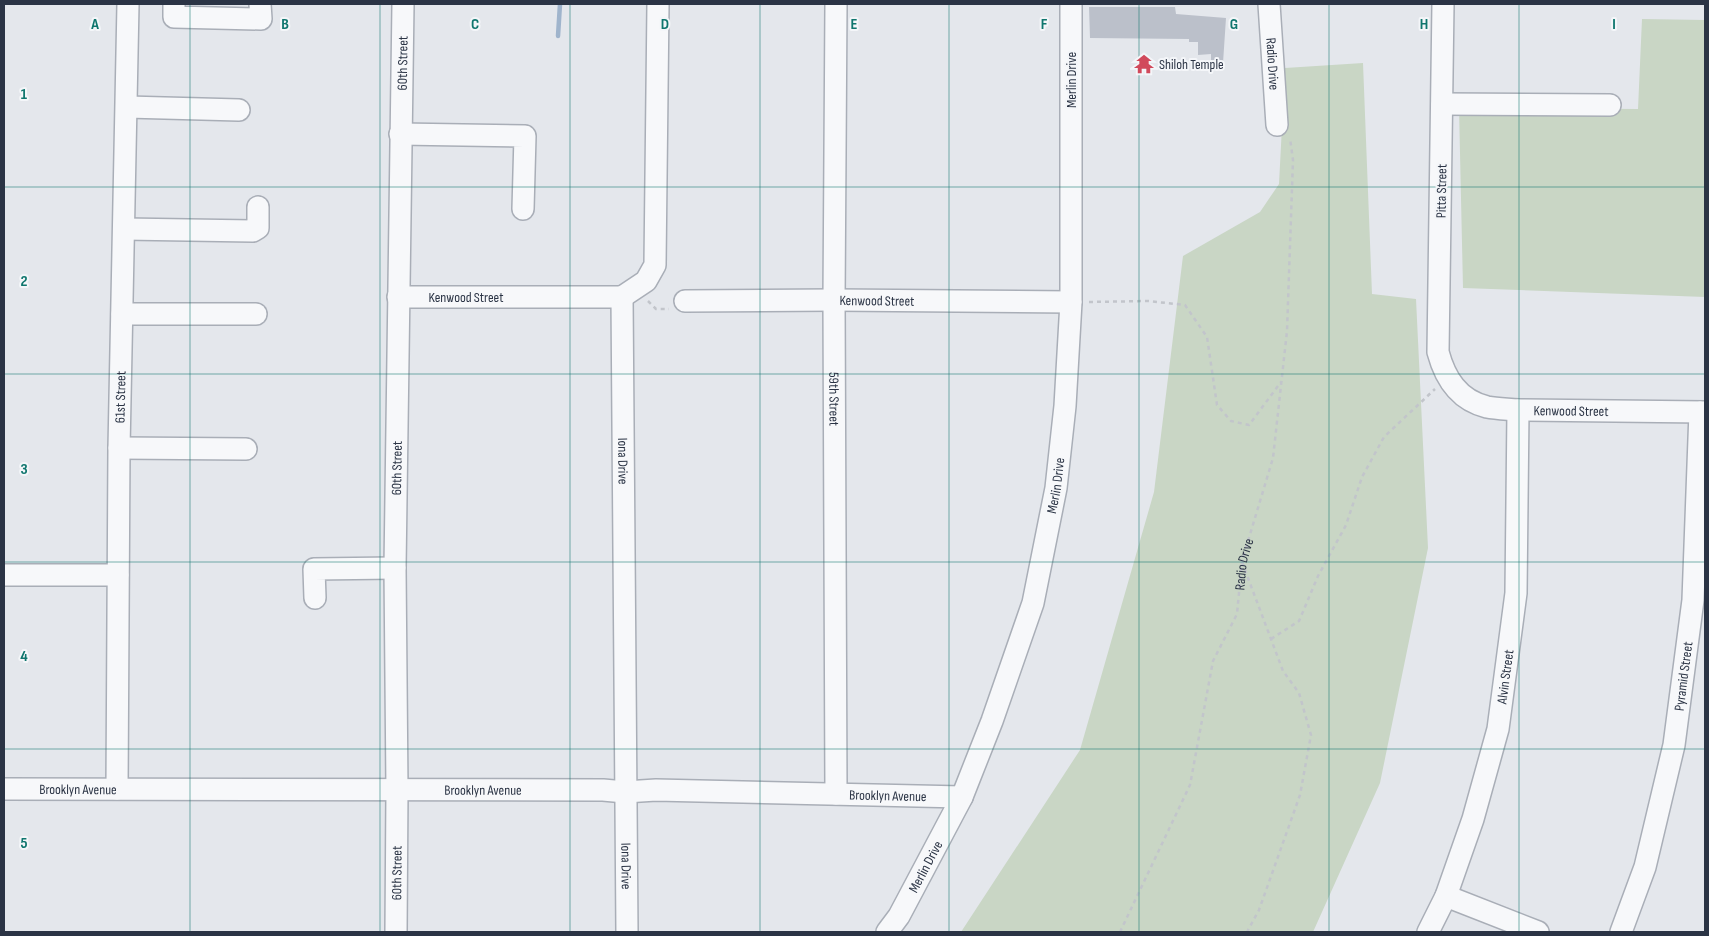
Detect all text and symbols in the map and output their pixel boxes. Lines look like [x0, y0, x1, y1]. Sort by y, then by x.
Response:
text: A [90, 15, 99, 34]
text: B [281, 15, 289, 34]
text: C [471, 15, 479, 34]
text: D [661, 15, 669, 34]
text: E [851, 15, 858, 34]
text: F [1041, 15, 1048, 34]
text: G [1230, 15, 1238, 34]
text: H [1420, 15, 1428, 34]
text: I [1612, 15, 1616, 34]
street label: 60th Street [394, 36, 412, 90]
street label: Radio Drive [1262, 37, 1283, 91]
street label: Merlin Drive [1063, 52, 1080, 108]
temple icon: Shiloh Temple [1133, 53, 1155, 75]
place label: Shiloh Temple [1159, 56, 1224, 73]
text: 1 [21, 85, 28, 104]
street label: Pitta Street [1433, 164, 1450, 218]
text: 2 [20, 272, 28, 291]
street label: Kenwood Street [429, 289, 503, 306]
street label: Kenwood Street [839, 292, 914, 310]
street label: 61st Street [112, 371, 130, 423]
street label: 59th Street [825, 372, 843, 426]
street label: Kenwood Street [1534, 402, 1609, 420]
street label: Iona Drive [614, 438, 631, 484]
street label: 60th Street [388, 441, 406, 495]
street label: Merlin Drive [1043, 457, 1068, 515]
text: 3 [20, 460, 28, 479]
street label: Radio Drive [1231, 536, 1257, 591]
street label: Pyramid Street [1671, 641, 1696, 712]
text: 4 [20, 647, 28, 666]
street label: Alvin Street [1493, 649, 1517, 706]
street label: Brooklyn Avenue [39, 781, 117, 798]
street label: Brooklyn Avenue [444, 782, 522, 799]
street label: Brooklyn Avenue [849, 786, 927, 805]
text: 5 [20, 834, 28, 853]
street label: Merlin Drive [905, 838, 946, 896]
street label: Iona Drive [617, 843, 635, 889]
street label: 60th Street [388, 846, 406, 900]

